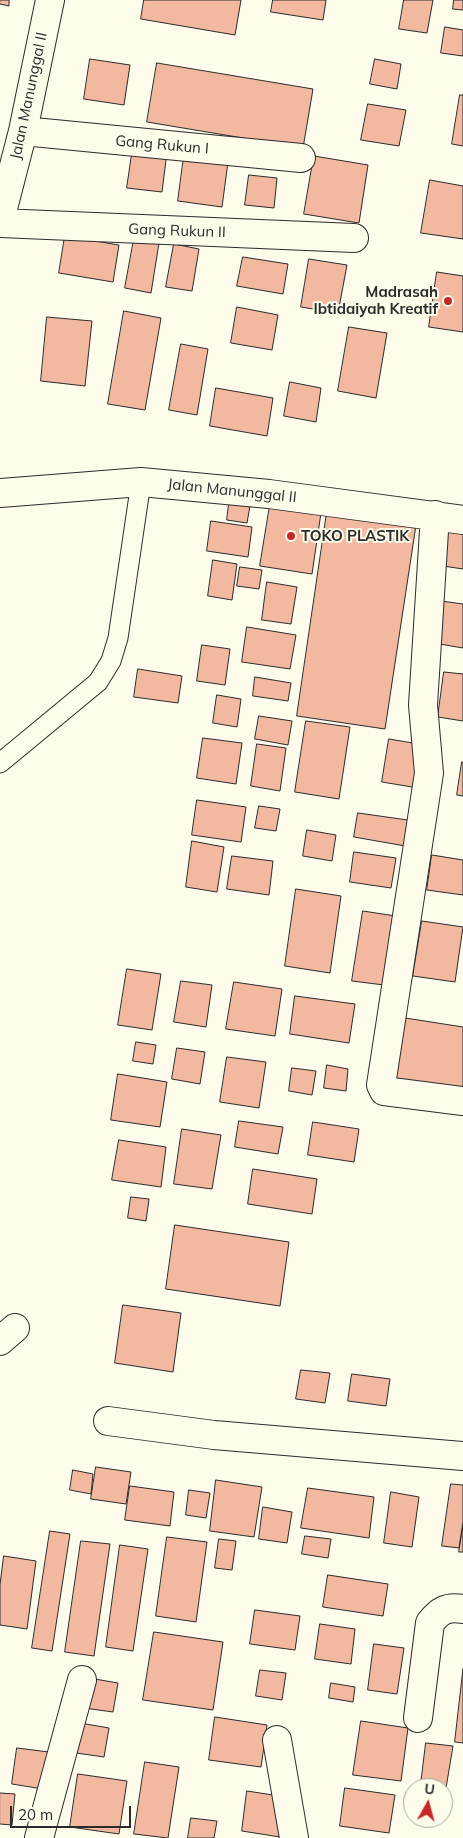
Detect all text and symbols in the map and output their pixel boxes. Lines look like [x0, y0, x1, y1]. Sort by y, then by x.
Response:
street label: Jalan Manunggal II [7, 31, 51, 161]
street label: Gang Rukun I [115, 132, 209, 158]
street label: Gang Rukun II [128, 220, 226, 242]
place label: Madrasah Ibtidaiyah Kreatif [314, 283, 438, 318]
marker: Madrasah Ibtidaiyah Kreatif [442, 295, 454, 307]
street label: Jalan Manunggal II [167, 475, 297, 507]
place label: TOKO PLASTIK [301, 527, 409, 545]
marker: TOKO PLASTIK [285, 530, 297, 542]
north arrow [403, 1778, 453, 1828]
text: U [423, 1780, 436, 1799]
scale bar [12, 1796, 134, 1828]
text: 20 m [18, 1805, 53, 1824]

